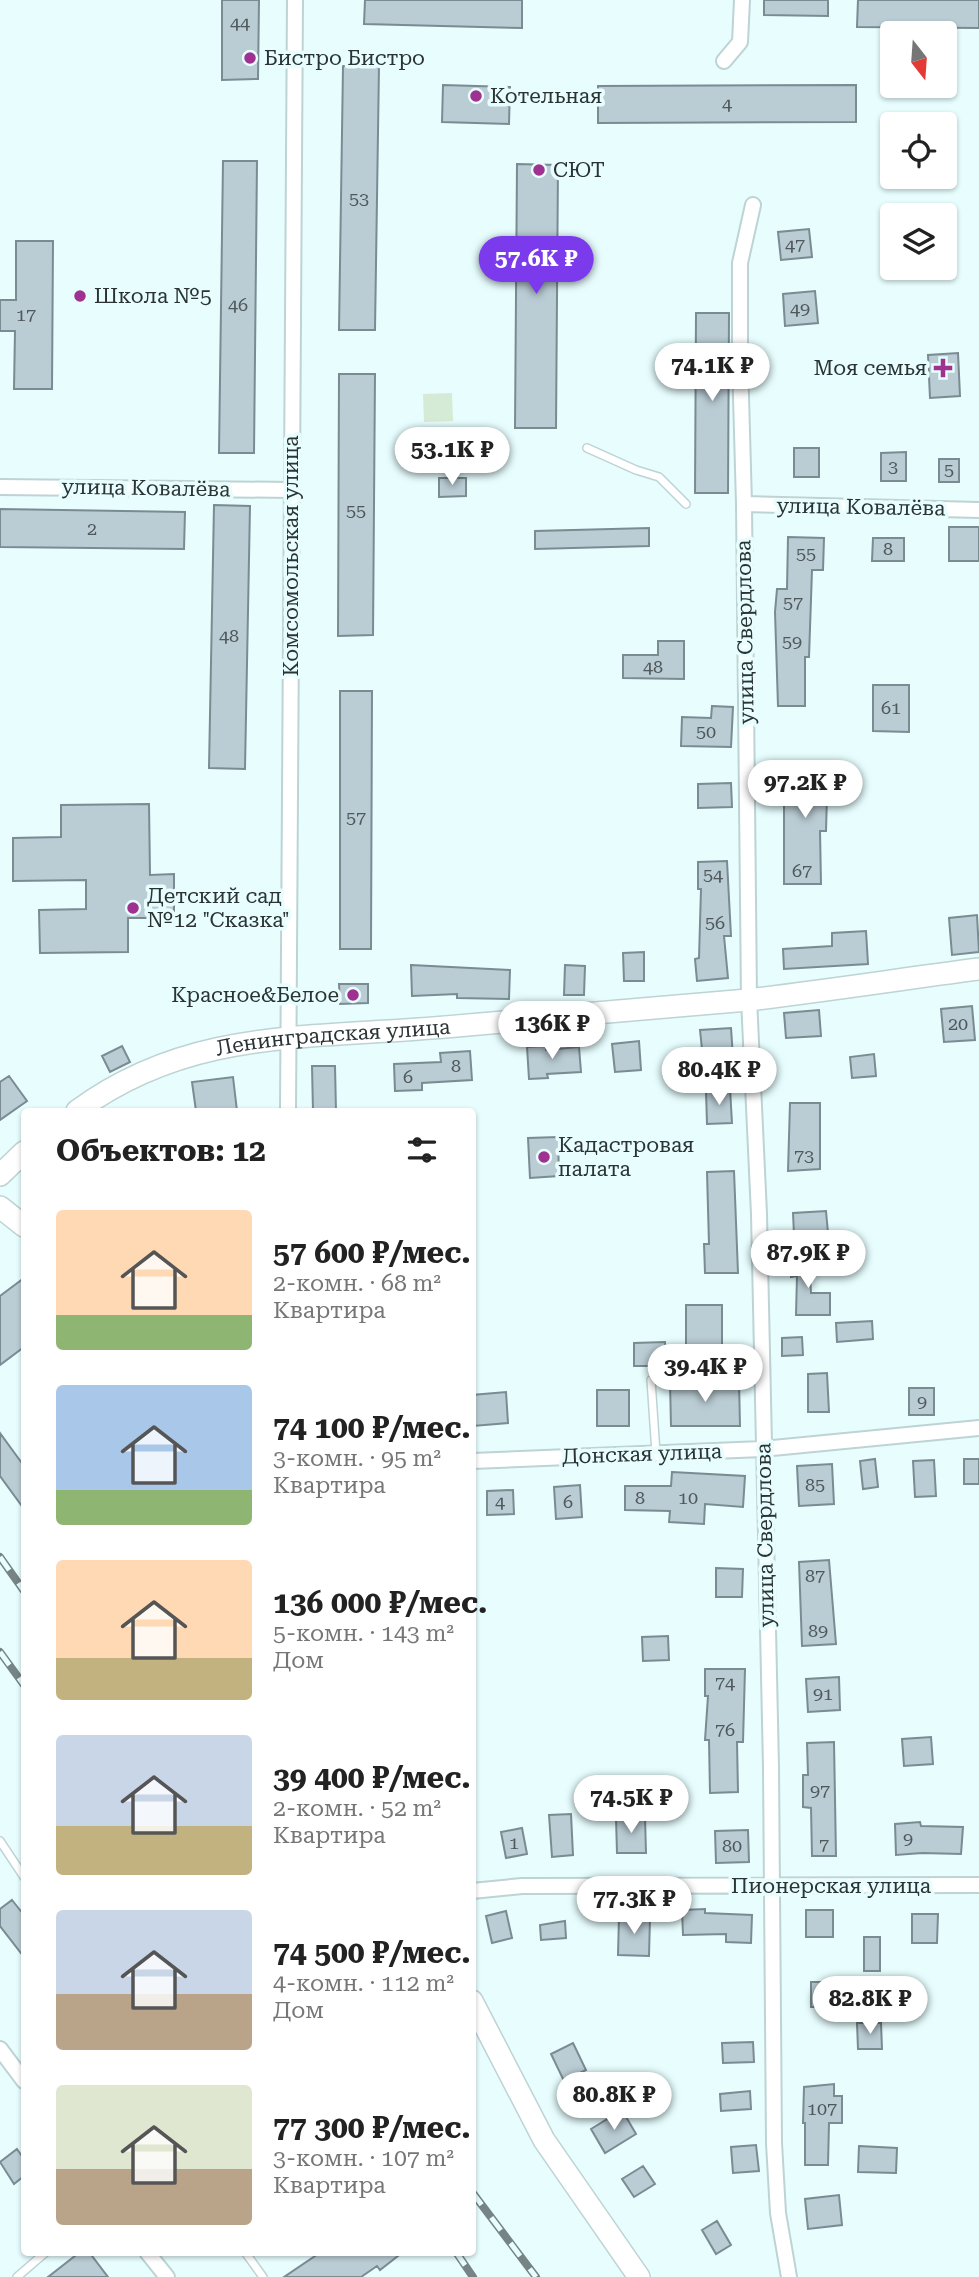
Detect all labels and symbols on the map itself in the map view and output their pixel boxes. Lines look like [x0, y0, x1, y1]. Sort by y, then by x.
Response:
house number: 44 [230, 12, 250, 33]
north arrow [880, 21, 957, 98]
place label: Бистро Бистро [264, 46, 425, 70]
marker: Бистро Бистро [242, 50, 258, 66]
place label: Котельная [490, 84, 602, 108]
marker: Котельная [468, 88, 484, 104]
house number: 4 [722, 93, 732, 114]
place label: СЮТ [553, 158, 605, 182]
marker: СЮТ [531, 162, 547, 178]
house number: 53 [349, 188, 369, 209]
house number: 47 [785, 234, 805, 255]
pin: 57.6K ₽ [471, 236, 601, 296]
place label: Школа №5 [94, 284, 212, 308]
marker: Школа №5 [72, 288, 88, 304]
house number: 46 [228, 294, 248, 315]
house number: 49 [790, 298, 810, 319]
house number: 17 [16, 304, 36, 325]
pin: 74.1K ₽ [647, 344, 777, 403]
place label: Моя семья [813, 356, 927, 380]
marker: Моя семья [933, 358, 953, 378]
pin: 53.1K ₽ [387, 428, 517, 487]
street label: Комсомольская улица [279, 435, 303, 677]
house number: 3 [888, 456, 898, 477]
house number: 5 [944, 459, 954, 480]
street label: улица Ковалёва [61, 475, 231, 501]
street label: улица Ковалёва [776, 494, 946, 520]
house number: 55 [346, 500, 366, 521]
house number: 2 [87, 518, 97, 539]
house number: 8 [883, 538, 893, 559]
street label: улица Свердлова [731, 539, 759, 725]
house number: 55 [796, 543, 816, 564]
house number: 57 [783, 592, 803, 613]
house number: 48 [219, 625, 239, 646]
house number: 59 [782, 631, 802, 652]
house number: 48 [643, 656, 663, 677]
house number: 61 [881, 697, 901, 718]
house number: 50 [696, 721, 716, 742]
pin: 97.2K ₽ [740, 760, 870, 820]
house number: 57 [346, 807, 366, 828]
house number: 67 [792, 860, 812, 881]
house number: 54 [703, 864, 723, 885]
place label: Детский сад №12 "Сказка" [147, 884, 290, 932]
marker: Детский сад №12 "Сказка" [125, 900, 141, 916]
house number: 56 [705, 912, 725, 933]
place label: Красное&Белое [171, 983, 339, 1007]
marker: Красное&Белое [345, 987, 361, 1003]
pin: 136K ₽ [495, 1002, 609, 1061]
house number: 20 [948, 1013, 968, 1034]
street label: Ленинградская улица [213, 1015, 452, 1061]
pin: 80.4K ₽ [654, 1048, 784, 1107]
house number: 8 [451, 1055, 461, 1076]
house number: 6 [403, 1066, 413, 1087]
place label: Кадастровая палата [558, 1133, 694, 1181]
house number: 73 [794, 1145, 814, 1166]
marker: Кадастровая палата [536, 1149, 552, 1165]
pin: 87.9K ₽ [743, 1230, 873, 1290]
pin: 39.4K ₽ [640, 1344, 770, 1404]
house number: 9 [917, 1391, 927, 1412]
street label: Донская улица [561, 1439, 723, 1469]
street label: улица Свердлова [751, 1442, 779, 1628]
house number: 85 [805, 1474, 825, 1495]
house number: 8 [635, 1487, 645, 1508]
house number: 10 [678, 1487, 698, 1508]
house number: 4 [495, 1491, 505, 1512]
house number: 6 [563, 1491, 573, 1512]
house number: 87 [805, 1565, 825, 1586]
house number: 89 [808, 1620, 828, 1641]
house number: 74 [715, 1672, 735, 1693]
house number: 91 [813, 1683, 833, 1704]
house number: 76 [715, 1719, 735, 1740]
pin: 74.5K ₽ [566, 1776, 696, 1835]
house number: 97 [810, 1780, 830, 1801]
house number: 9 [903, 1828, 913, 1849]
house number: 1 [509, 1832, 519, 1853]
house number: 7 [819, 1834, 829, 1855]
house number: 80 [722, 1835, 742, 1856]
street label: Пионерская улица [731, 1874, 932, 1898]
pin: 77.3K ₽ [569, 1876, 699, 1936]
pin: 82.8K ₽ [805, 1976, 935, 2036]
pin: 80.8K ₽ [549, 2072, 679, 2132]
house number: 107 [807, 2098, 837, 2119]

